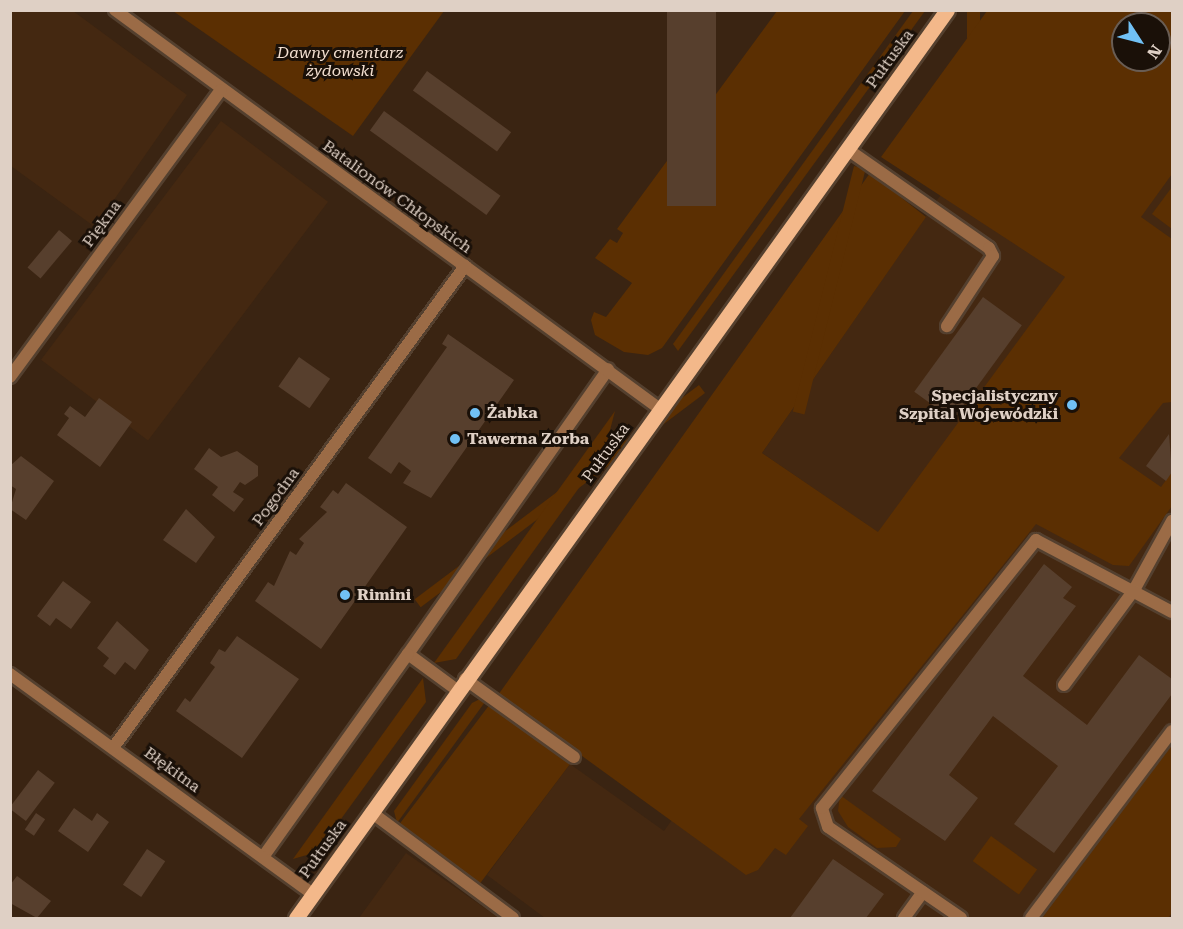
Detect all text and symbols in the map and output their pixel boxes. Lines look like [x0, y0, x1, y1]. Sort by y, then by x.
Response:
north arrow [1111, 12, 1171, 72]
street label: Pułtuska [862, 26, 918, 92]
text: N [1143, 41, 1166, 62]
park label: Dawny cmentarz żydowski [277, 43, 403, 81]
street label: Batalionów Chłopskich [319, 136, 475, 258]
street label: Piękna [79, 197, 125, 251]
place label: Specjalistyczny Szpital Wojewódzki [899, 386, 1058, 424]
marker: Specjalistyczny Szpital Wojewódzki [1063, 396, 1081, 414]
place label: Żabka [487, 403, 538, 423]
marker: Żabka [468, 406, 482, 420]
street label: Pułtuska [578, 420, 634, 486]
place label: Tawerna Zorba [467, 429, 589, 449]
marker: Tawerna Zorba [448, 432, 462, 446]
street label: Pogodna [248, 464, 304, 530]
place label: Rimini [357, 585, 411, 605]
marker: Rimini [338, 588, 352, 602]
street label: Błękitna [140, 743, 204, 797]
street label: Pułtuska [295, 816, 351, 882]

